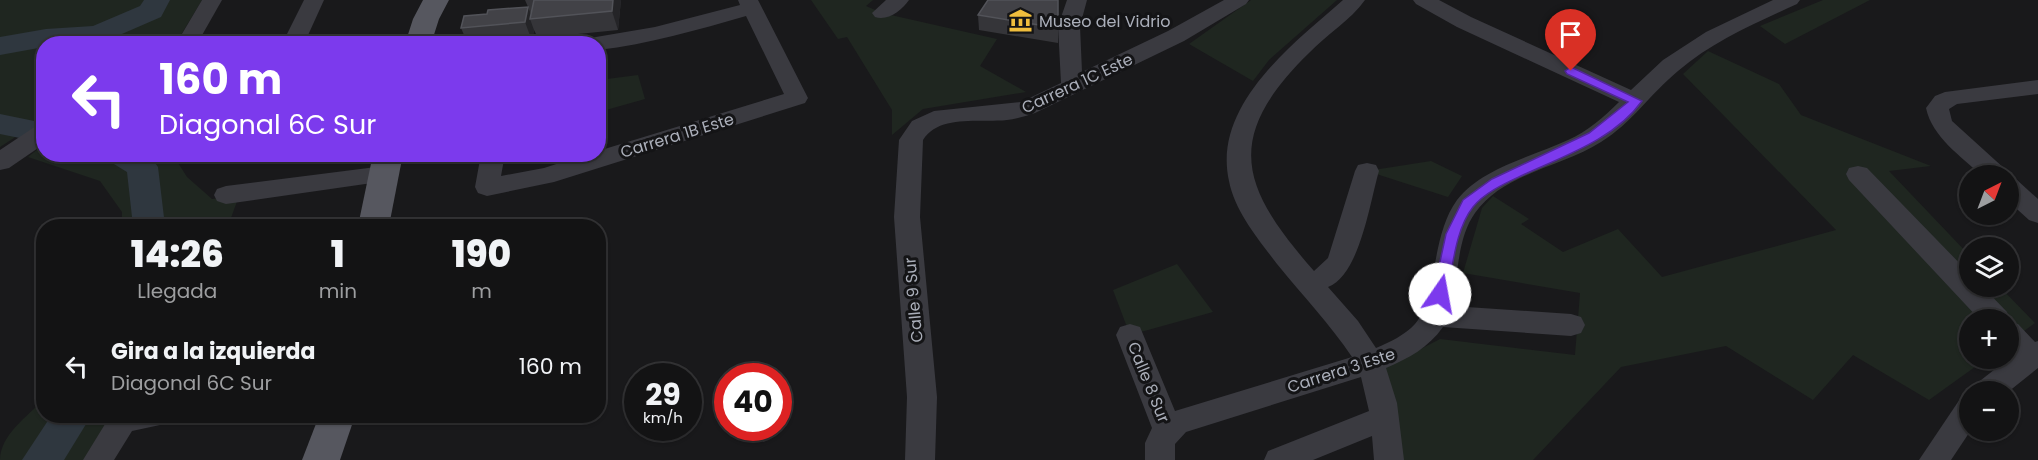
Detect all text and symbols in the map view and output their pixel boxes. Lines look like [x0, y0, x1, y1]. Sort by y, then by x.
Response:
museum icon: Museo del Vidrio [1008, 8, 1034, 34]
pin [1545, 9, 1596, 71]
place label: Museo del Vidrio [1039, 10, 1170, 33]
icon: arrive [1554, 18, 1587, 51]
street label: Carrera 1C Este [1018, 48, 1137, 119]
text: 160 m [159, 50, 282, 109]
icon: left [60, 60, 138, 138]
text: Diagonal 6C Sur [159, 106, 376, 143]
street label: Carrera 1B Este [618, 107, 737, 164]
north arrow [1959, 165, 2019, 225]
map controls [1959, 165, 2019, 441]
text: 14:26 [131, 229, 224, 280]
text: 1 [331, 229, 345, 280]
text: 190 [452, 229, 511, 280]
button: layers [1959, 237, 2019, 297]
street label: Calle 9 Sur [898, 256, 929, 343]
position arrow [1408, 262, 1472, 326]
text: Llegada [137, 277, 217, 305]
text: min [319, 277, 357, 305]
text: m [471, 277, 492, 305]
button: + [1959, 309, 2019, 369]
text: Gira a la izquierda [111, 336, 315, 367]
street label: Calle 8 Sur [1122, 338, 1175, 426]
street label: Carrera 3 Este [1284, 342, 1398, 399]
icon: left [60, 350, 93, 383]
text: 160 m [519, 351, 582, 382]
speed limit sign: 40 [714, 363, 792, 441]
text: Diagonal 6C Sur [111, 369, 272, 397]
text: 29 [645, 373, 681, 416]
button: − [1959, 381, 2019, 441]
text: km/h [643, 407, 683, 428]

